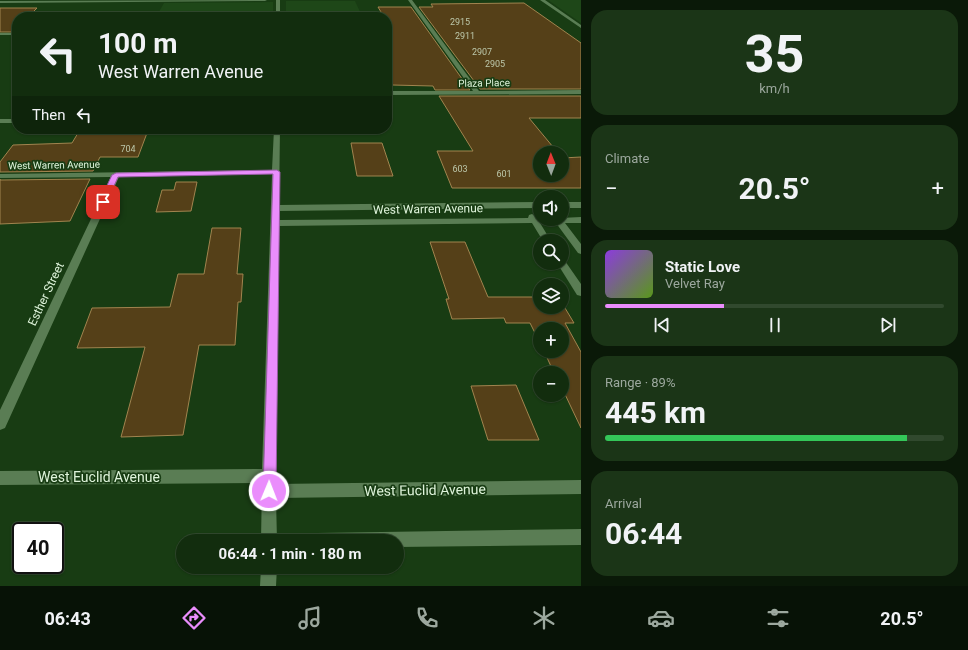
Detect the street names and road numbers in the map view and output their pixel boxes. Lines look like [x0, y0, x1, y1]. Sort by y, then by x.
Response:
street label: Plaza Place [458, 77, 510, 89]
street label: West Warren Avenue [8, 159, 100, 171]
street label: West Warren Avenue [373, 201, 483, 217]
street label: Esther Street [25, 260, 67, 328]
street label: West Euclid Avenue [38, 469, 160, 485]
street label: West Euclid Avenue [364, 481, 486, 499]

